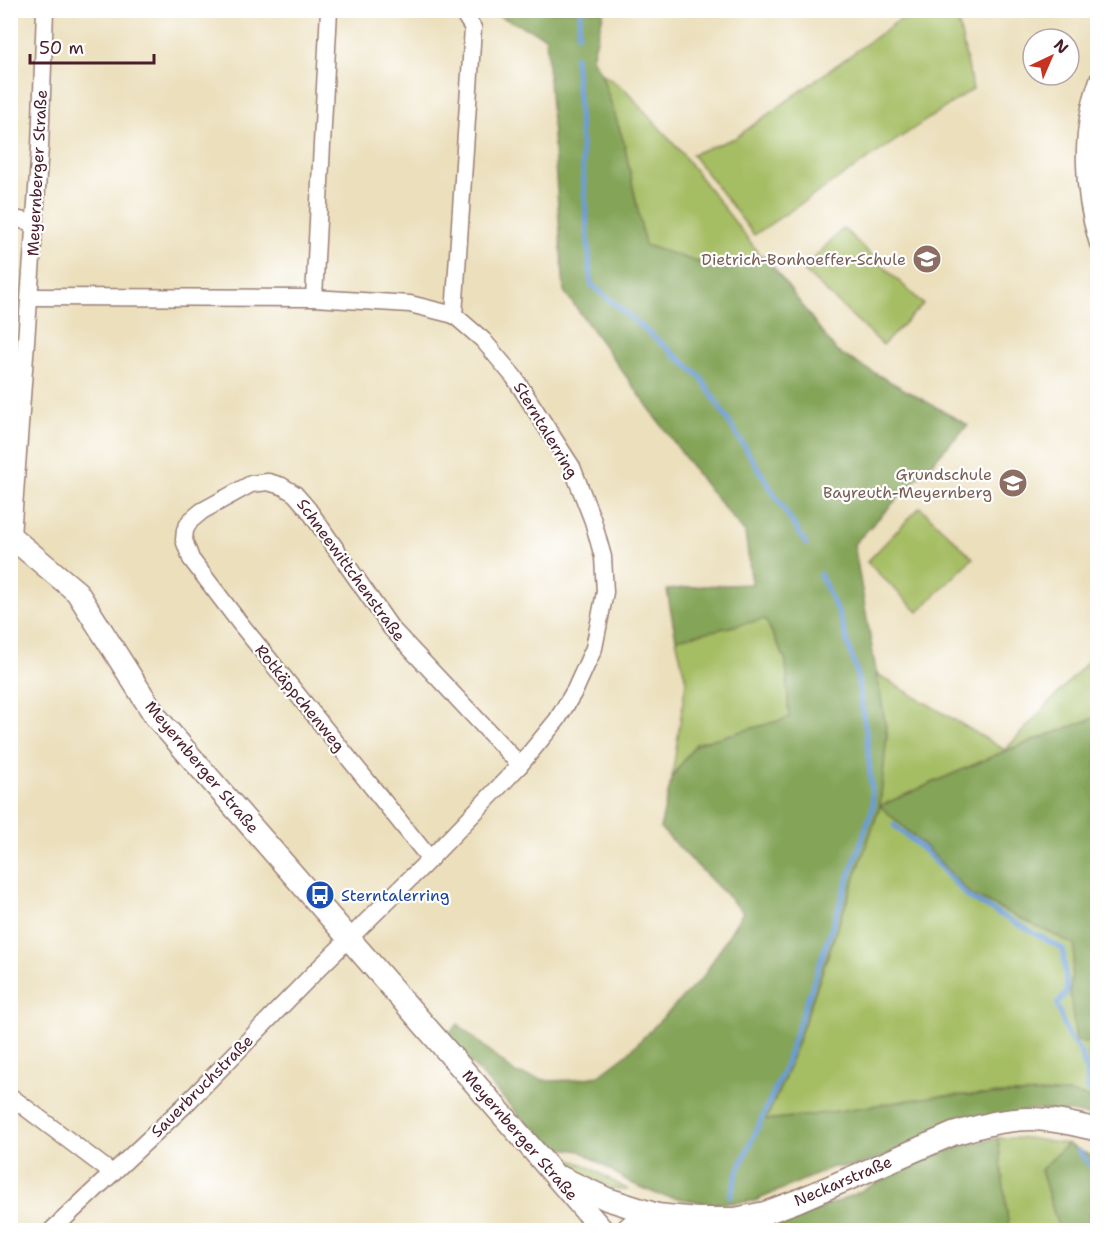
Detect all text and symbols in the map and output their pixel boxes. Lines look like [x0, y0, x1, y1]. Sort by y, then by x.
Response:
scale bar [30, 27, 154, 65]
north arrow [1021, 27, 1081, 87]
text: N [1049, 35, 1073, 59]
text: 50 m [39, 36, 84, 60]
street label: Meyernberger Straße [22, 89, 52, 257]
school or university icon: Dietrich-Bonhoeffer-Schule [911, 243, 943, 275]
place label: Dietrich-Bonhoeffer-Schule [701, 249, 906, 270]
street label: Sterntalerring [509, 378, 583, 482]
place label: Grundschule Bayreuth-Meyernberg [823, 464, 992, 503]
school or university icon: Grundschule Bayreuth-Meyernberg [997, 467, 1029, 499]
street label: Schneewittchenstraße [292, 494, 410, 646]
street label: Rotkäppchenweg [250, 640, 350, 756]
street label: Meyernberger Straße [140, 696, 264, 838]
bus stop icon: Sterntalerring [304, 879, 336, 911]
place label: Sterntalerring [341, 885, 450, 906]
street label: Sauerbruchstraße [146, 1030, 258, 1142]
street label: Meyernberger Straße [457, 1065, 583, 1205]
street label: Neckarstraße [791, 1151, 895, 1211]

